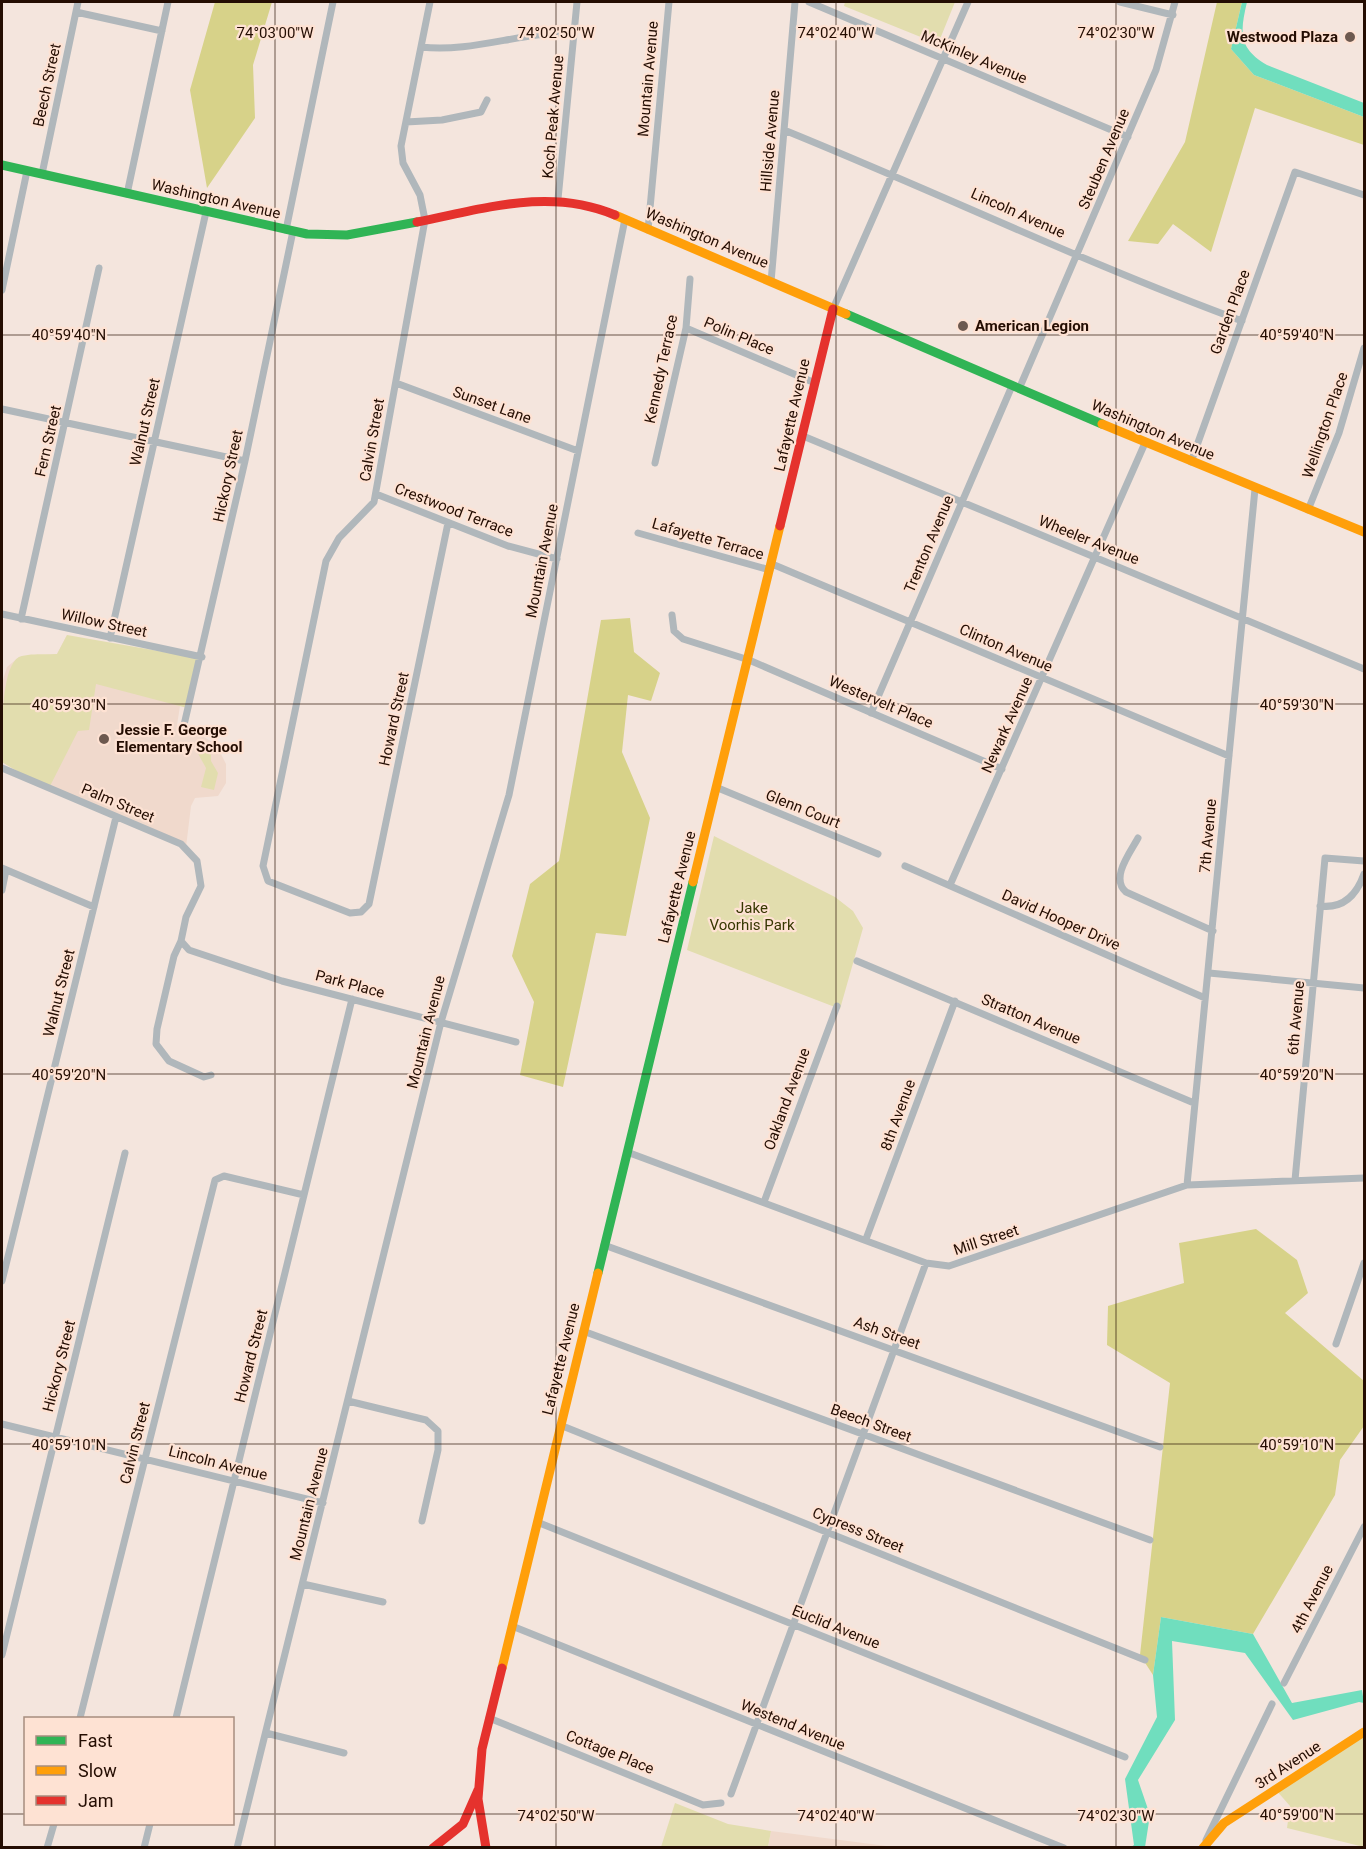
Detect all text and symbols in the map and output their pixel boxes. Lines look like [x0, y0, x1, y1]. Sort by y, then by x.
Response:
street label: Mountain Avenue [634, 20, 662, 138]
text: 74°03'00"W [237, 24, 313, 42]
text: 74°02'50"W [518, 24, 594, 42]
text: 74°02'40"W [798, 24, 874, 42]
text: 74°02'30"W [1078, 24, 1154, 42]
street label: McKinley Avenue [918, 27, 1030, 88]
place label: Westwood Plaza [1227, 28, 1338, 46]
marker: Westwood Plaza [1343, 30, 1357, 44]
street label: Beech Street [29, 42, 65, 128]
street label: Koch Peak Avenue [539, 55, 567, 179]
street label: Hillside Avenue [757, 89, 783, 193]
street label: Steuben Avenue [1075, 106, 1133, 212]
street label: Washington Avenue [150, 175, 282, 223]
street label: Lincoln Avenue [968, 184, 1068, 242]
street label: Washington Avenue [643, 204, 771, 272]
street label: Garden Place [1206, 267, 1254, 357]
street label: Kennedy Terrace [641, 313, 681, 425]
street label: Polin Place [701, 313, 777, 359]
place label: American Legion [975, 317, 1089, 335]
marker: American Legion [956, 319, 970, 333]
text: 40°59'40"N [32, 326, 106, 344]
text: 40°59'40"N [1260, 326, 1334, 344]
street label: Lafayette Avenue [770, 357, 814, 473]
street label: Wellington Place [1298, 370, 1352, 480]
street label: Walnut Street [126, 376, 164, 468]
street label: Sunset Lane [450, 382, 534, 428]
street label: Washington Avenue [1089, 396, 1217, 464]
street label: Calvin Street [356, 397, 388, 483]
street label: Fern Street [31, 403, 65, 478]
street label: Hickory Street [209, 428, 247, 524]
street label: Crestwood Terrace [392, 479, 516, 541]
street label: Trenton Avenue [900, 493, 958, 595]
street label: Mountain Avenue [522, 502, 562, 620]
street label: Wheeler Avenue [1036, 512, 1142, 568]
street label: Lafayette Terrace [650, 514, 766, 564]
street label: Willow Street [59, 605, 149, 641]
street label: Clinton Avenue [957, 620, 1055, 676]
street label: Howard Street [375, 670, 413, 768]
street label: Westervelt Place [826, 672, 936, 732]
street label: Newark Avenue [978, 674, 1036, 776]
text: 40°59'30"N [32, 696, 106, 714]
text: 40°59'30"N [1260, 696, 1334, 714]
place label: Jessie F. George Elementary School [116, 721, 242, 756]
marker: Jessie F. George Elementary School [97, 732, 111, 746]
street label: Palm Street [79, 780, 157, 826]
street label: Glenn Court [763, 786, 843, 832]
street label: 7th Avenue [1196, 798, 1220, 874]
street label: Lafayette Avenue [654, 829, 700, 945]
street label: David Hooper Drive [999, 886, 1123, 954]
park label: Jake Voorhis Park [709, 899, 795, 934]
street label: Walnut Street [39, 947, 79, 1039]
street label: Park Place [313, 966, 387, 1002]
street label: Mountain Avenue [403, 974, 449, 1090]
street label: 6th Avenue [1284, 980, 1308, 1056]
street label: Stratton Avenue [979, 990, 1083, 1048]
street label: Oakland Avenue [760, 1045, 814, 1153]
text: 40°59'20"N [32, 1066, 106, 1084]
text: 40°59'20"N [1260, 1066, 1334, 1084]
street label: 8th Avenue [877, 1077, 919, 1153]
street label: Mill Street [951, 1221, 1021, 1259]
street label: Lafayette Avenue [538, 1301, 584, 1417]
street label: Howard Street [231, 1307, 271, 1404]
street label: Ash Street [851, 1313, 923, 1353]
street label: Hickory Street [39, 1318, 79, 1414]
street label: Calvin Street [116, 1400, 154, 1486]
street label: Beech Street [828, 1400, 914, 1446]
text: 40°59'10"N [32, 1436, 106, 1454]
text: 40°59'10"N [1260, 1436, 1334, 1454]
street label: Lincoln Avenue [167, 1442, 269, 1484]
street label: Mountain Avenue [286, 1446, 332, 1562]
street label: Cypress Street [810, 1503, 906, 1557]
street label: 4th Avenue [1287, 1562, 1337, 1636]
street label: Euclid Avenue [789, 1601, 883, 1653]
street label: Westend Avenue [738, 1696, 848, 1754]
legend [24, 1717, 234, 1825]
street label: Cottage Place [563, 1726, 657, 1778]
text: Fast [78, 1730, 113, 1751]
street label: 3rd Avenue [1252, 1737, 1324, 1793]
text: Slow [78, 1760, 117, 1781]
text: Jam [78, 1790, 114, 1811]
text: 40°59'00"N [1260, 1806, 1334, 1824]
text: 74°02'50"W [518, 1807, 594, 1825]
text: 74°02'40"W [798, 1807, 874, 1825]
text: 74°02'30"W [1078, 1807, 1154, 1825]

